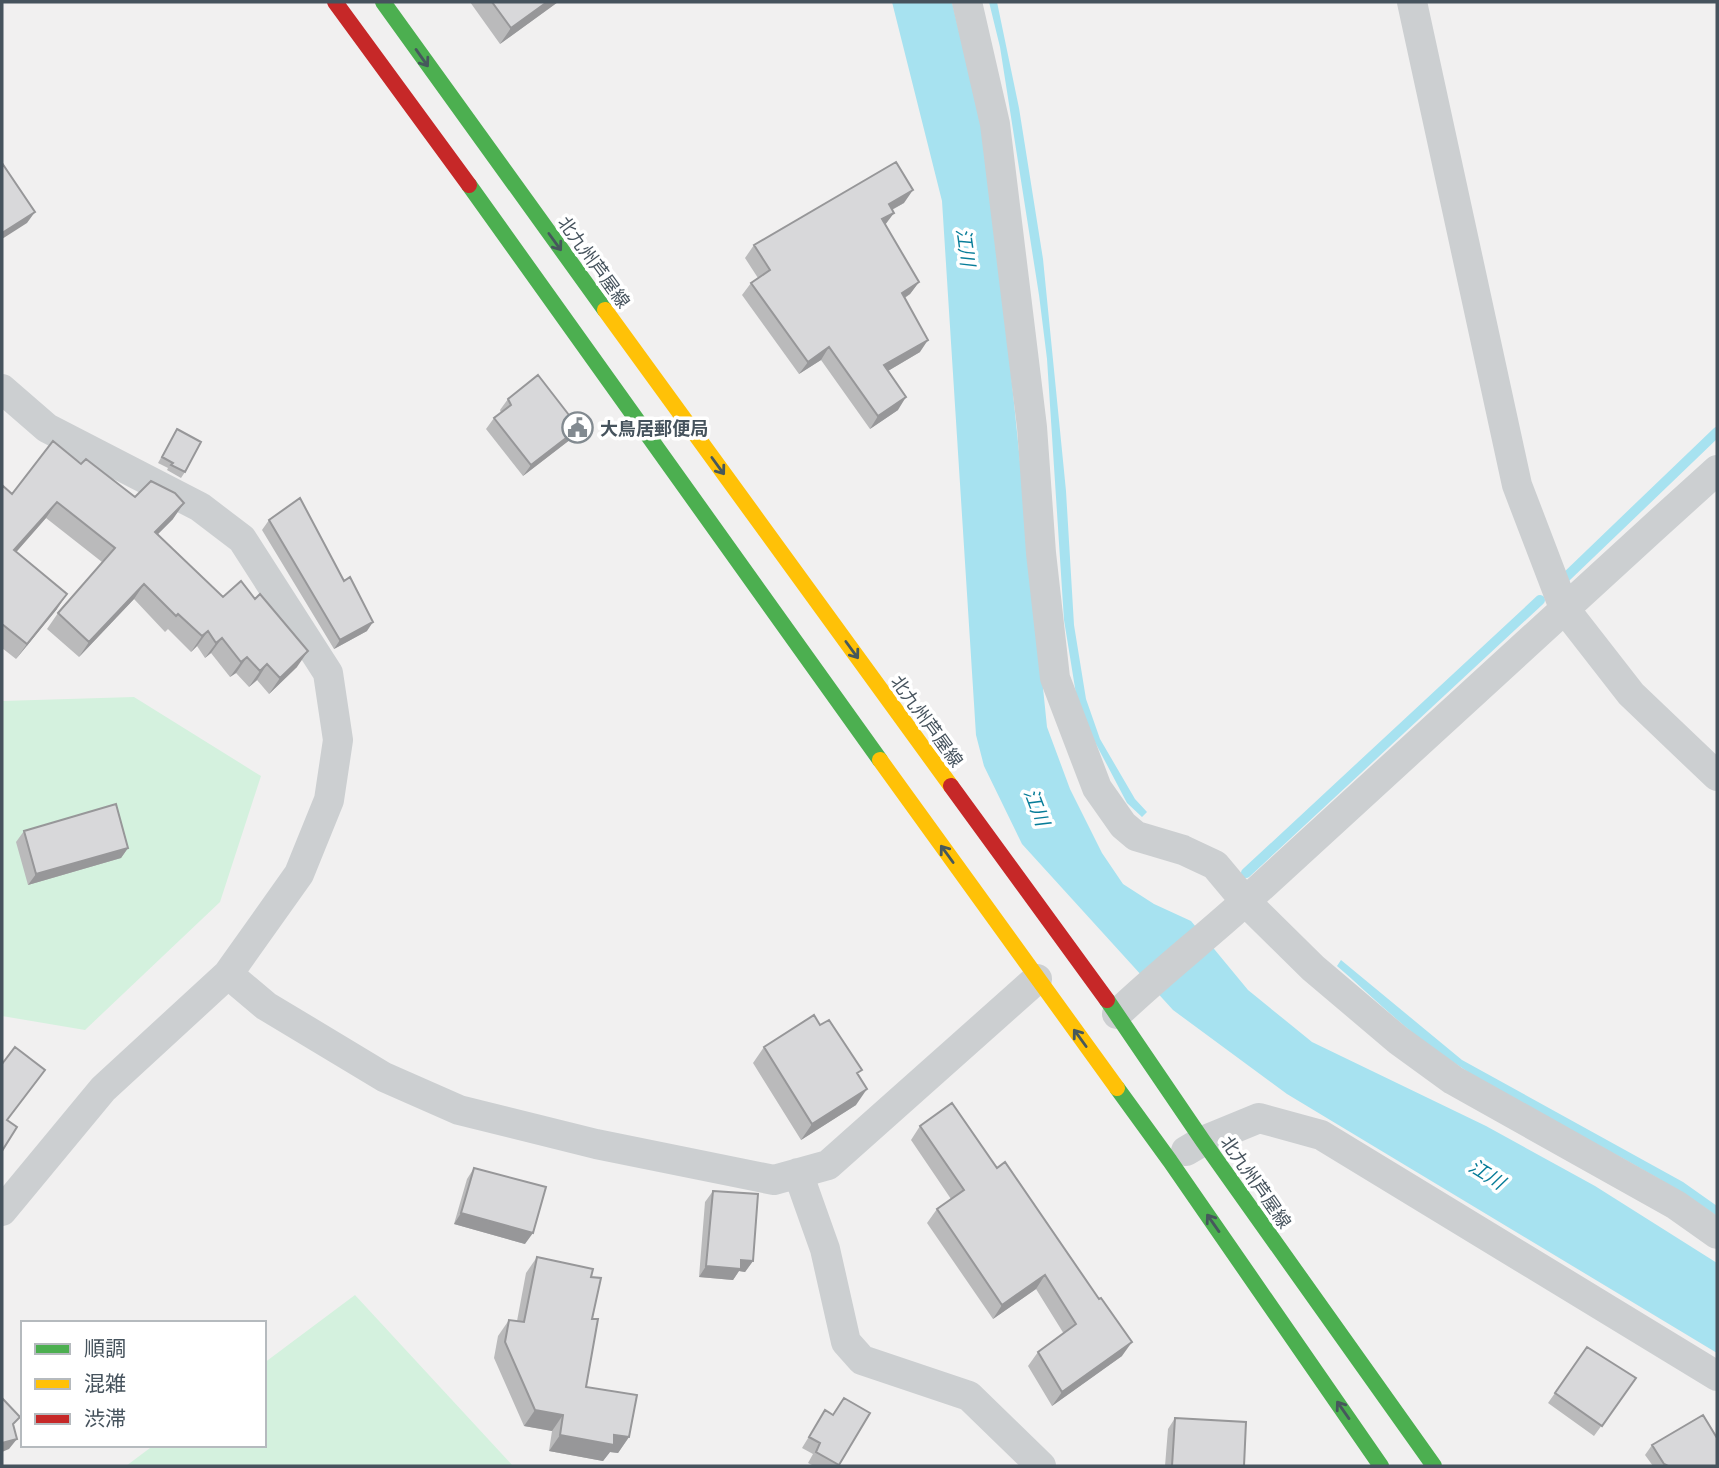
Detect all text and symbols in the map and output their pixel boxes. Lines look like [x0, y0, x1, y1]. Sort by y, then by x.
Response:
one-way arrow [415, 48, 429, 67]
street label: 北九州芦屋線 [553, 212, 635, 312]
water label: 江川 [951, 227, 981, 269]
one-way arrow [548, 232, 563, 251]
public building icon: 大鳥居郵便局 [560, 411, 594, 445]
place label: 大鳥居郵便局 [600, 417, 708, 440]
one-way arrow [711, 456, 725, 475]
one-way arrow [845, 640, 859, 659]
street label: 北九州芦屋線 [886, 671, 968, 771]
water label: 江川 [1019, 785, 1056, 831]
one-way arrow [940, 845, 954, 864]
one-way arrow [1073, 1029, 1088, 1048]
street label: 北九州芦屋線 [1216, 1131, 1296, 1233]
water label: 江川 [1465, 1154, 1511, 1195]
one-way arrow [1206, 1214, 1220, 1233]
legend [21, 1321, 266, 1447]
text: 順調 [84, 1334, 126, 1362]
text: 混雑 [84, 1369, 126, 1397]
one-way arrow [1336, 1401, 1350, 1420]
text: 渋滞 [84, 1404, 126, 1432]

